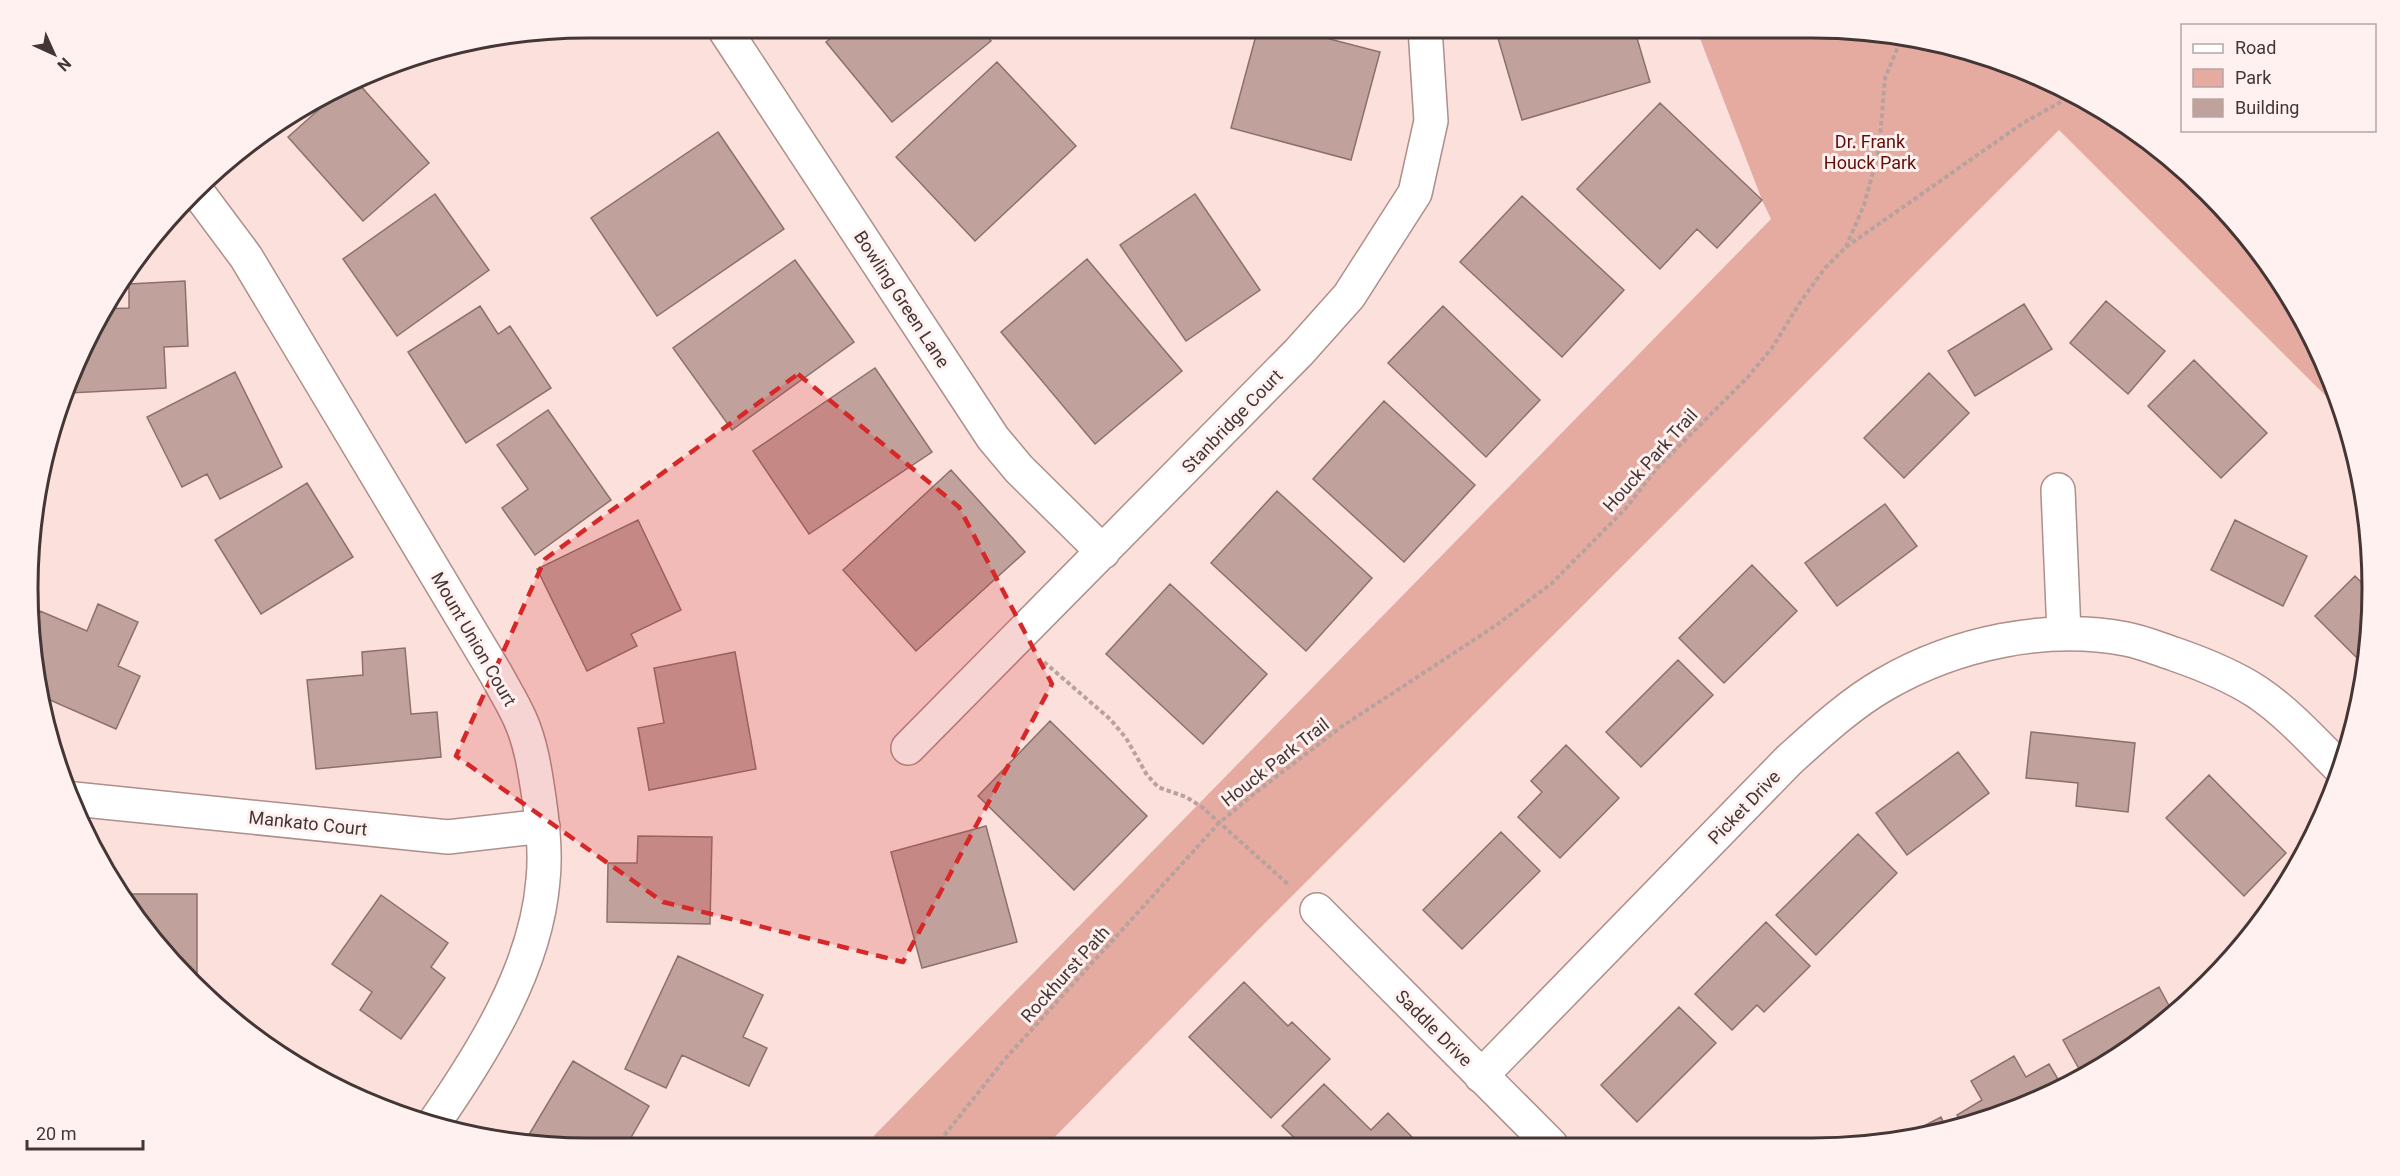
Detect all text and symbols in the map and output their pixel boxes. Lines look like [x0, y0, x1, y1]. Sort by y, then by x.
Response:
north arrow [24, 24, 84, 84]
legend [2181, 24, 2376, 132]
text: Road [2235, 37, 2276, 58]
text: N [54, 54, 75, 75]
text: Park [2235, 67, 2272, 88]
text: Building [2235, 97, 2299, 118]
park label: Dr. Frank Houck Park [1824, 131, 1917, 173]
street label: Bowling Green Lane [850, 227, 954, 371]
street label: Stanbridge Court [1177, 365, 1287, 477]
street label: Houck Park Trail [1598, 404, 1702, 516]
street label: Mount Union Court [427, 568, 521, 710]
street label: Houck Park Trail [1217, 713, 1333, 811]
street label: Picket Drive [1704, 766, 1784, 848]
street label: Mankato Court [248, 806, 368, 840]
street label: Rockhurst Path [1016, 922, 1114, 1026]
street label: Saddle Drive [1391, 985, 1477, 1071]
scale bar [27, 1113, 142, 1151]
text: 20 m [36, 1123, 76, 1144]

